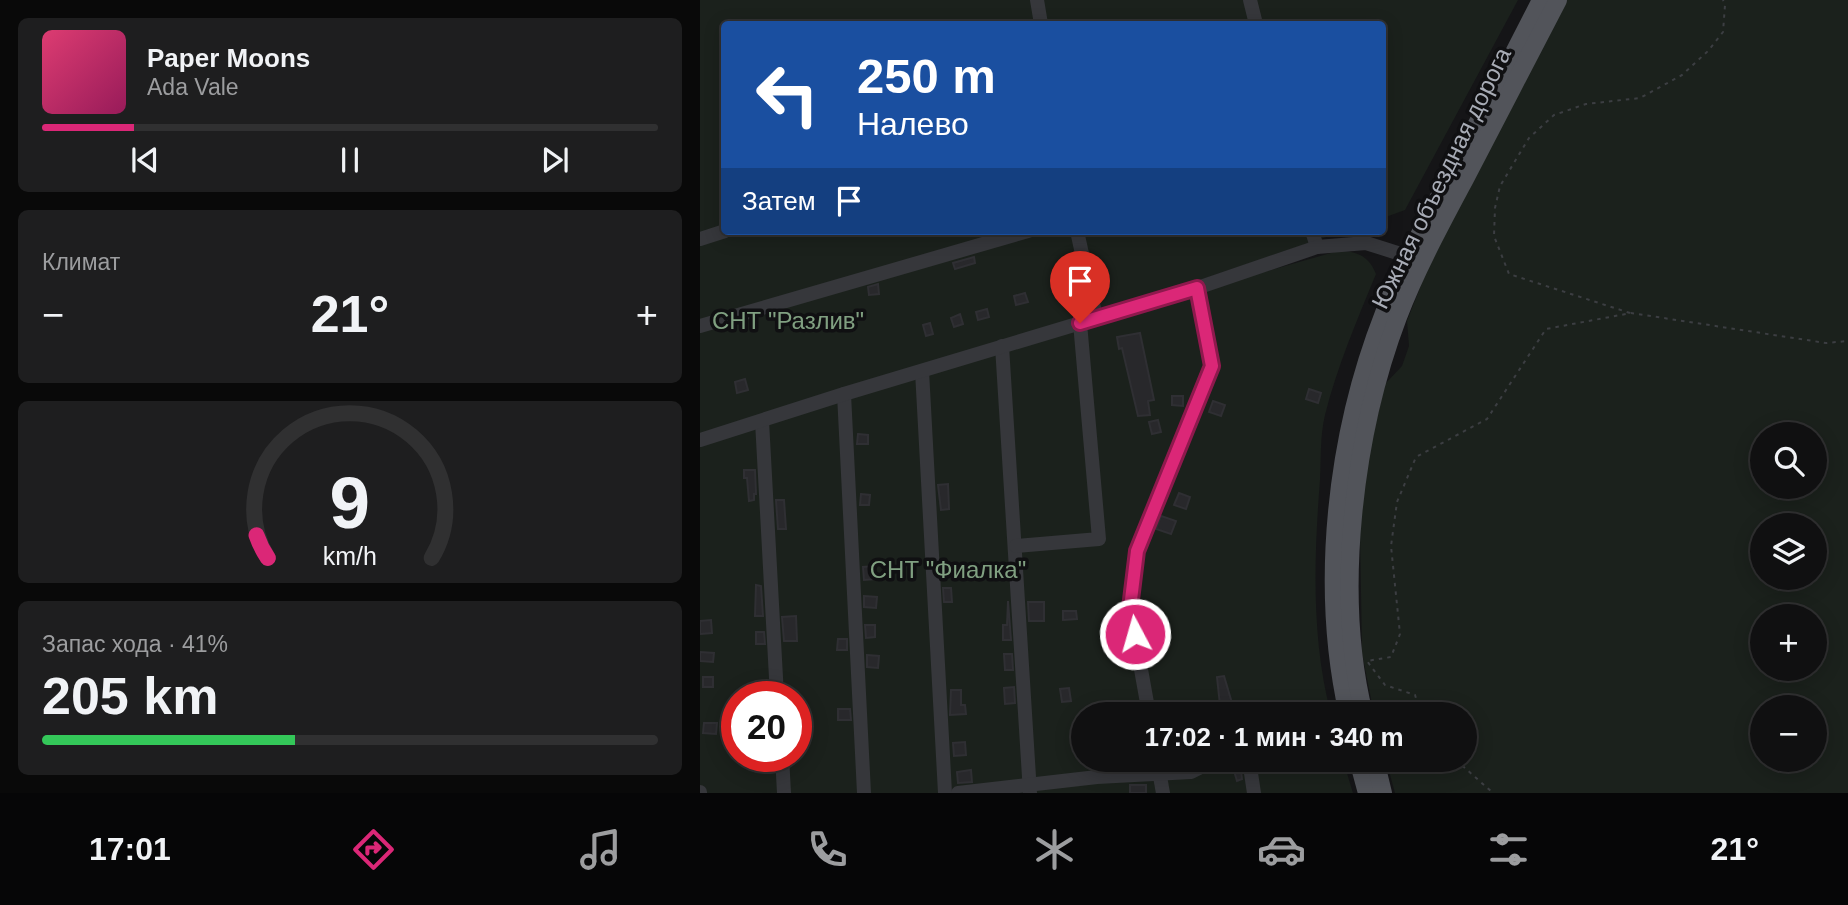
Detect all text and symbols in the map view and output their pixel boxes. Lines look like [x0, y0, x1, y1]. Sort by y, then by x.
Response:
text: Paper Moons [147, 43, 310, 73]
street label: Южная объездная дорога [1366, 43, 1516, 313]
icon: left [742, 49, 833, 140]
text: 250 m [857, 49, 996, 103]
text: Ada Vale [147, 74, 239, 100]
text: Налево [857, 106, 969, 142]
icon: previous [126, 141, 164, 179]
icon: pause [331, 141, 369, 179]
icon: next [536, 141, 574, 179]
icon: arrive [830, 182, 868, 220]
text: Затем [742, 186, 816, 216]
text: Климат [42, 249, 120, 275]
pin [1050, 251, 1110, 323]
icon: arrive [1061, 262, 1099, 300]
text: 21° [311, 285, 389, 343]
text: − [42, 294, 64, 336]
text: + [636, 294, 658, 336]
park label: СНТ "Разлив" [712, 307, 864, 334]
map controls [1750, 422, 1827, 772]
button: search [1750, 422, 1827, 499]
text: 9 [330, 463, 370, 544]
button: layers [1750, 513, 1827, 590]
text: km/h [323, 542, 377, 570]
park label: СНТ "Фиалка" [870, 556, 1026, 583]
position arrow [1098, 597, 1172, 671]
button: + [1750, 604, 1827, 681]
text: Запас хода · 41% [42, 631, 228, 657]
text: 205 km [42, 667, 218, 725]
speed limit sign: 20 [721, 681, 812, 772]
button: − [1750, 695, 1827, 772]
text: 17:02 · 1 мин · 340 m [1144, 722, 1404, 752]
icon: directions [349, 825, 398, 874]
icon: music [576, 825, 625, 874]
icon: phone [803, 825, 852, 874]
icon: climate [1030, 825, 1079, 874]
icon: car [1257, 825, 1306, 874]
icon: filters [1484, 825, 1533, 874]
text: 17:01 [89, 831, 171, 867]
text: 21° [1711, 831, 1759, 867]

